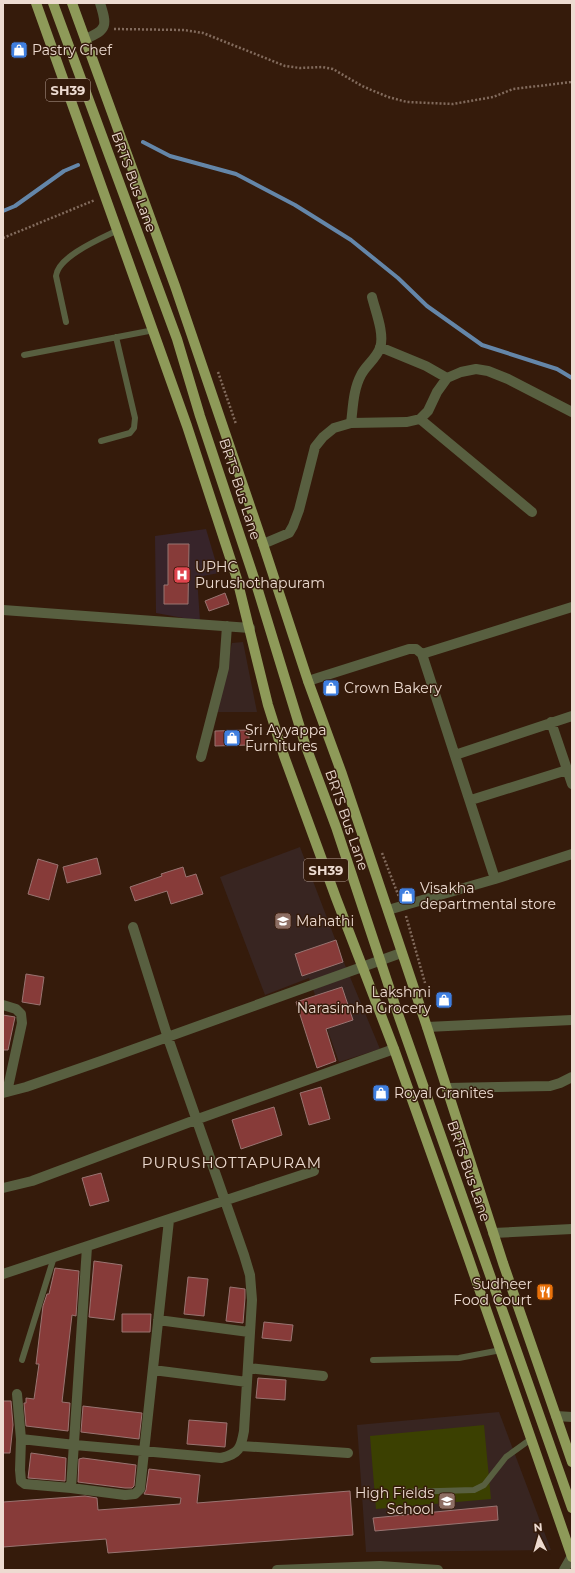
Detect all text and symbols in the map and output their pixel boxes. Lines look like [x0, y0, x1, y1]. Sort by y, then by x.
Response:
shop icon: Pastry Chef [9, 40, 29, 60]
place label: Pastry Chef [32, 41, 113, 59]
road number: SH39 [46, 79, 90, 101]
street label: BRTS Bus Lane [107, 129, 161, 235]
street label: BRTS Bus Lane [215, 436, 265, 542]
place label: UPHC Purushothapuram [195, 558, 325, 592]
hospital icon: UPHC Purushothapuram [172, 565, 192, 585]
shop icon: Crown Bakery [321, 678, 341, 698]
place label: Crown Bakery [344, 679, 442, 697]
place label: Sri Ayyappa Furnitures [245, 721, 327, 755]
shop icon: Sri Ayyappa Furnitures [222, 728, 242, 748]
street label: BRTS Bus Lane [321, 767, 373, 873]
road number: SH39 [304, 859, 348, 881]
place label: Visakha departmental store [420, 879, 556, 913]
shop icon: Visakha departmental store [397, 886, 417, 906]
school or university icon: Mahathi [273, 911, 293, 931]
place label: Mahathi [296, 912, 354, 930]
place label: Lakshmi Narasimha Grocery [297, 983, 431, 1017]
shop icon: Lakshmi Narasimha Grocery [434, 990, 454, 1010]
shop icon: Royal Granites [371, 1083, 391, 1103]
place label: Royal Granites [394, 1084, 494, 1102]
street label: BRTS Bus Lane [443, 1118, 495, 1224]
district label: PURUSHOTTAPURAM [142, 1153, 322, 1172]
place label: Sudheer Food Court [453, 1275, 532, 1309]
restaurant icon: Sudheer Food Court [535, 1282, 555, 1302]
place label: High Fields School [355, 1484, 434, 1518]
school or university icon: High Fields School [437, 1491, 457, 1511]
north arrow [519, 1517, 559, 1557]
text: N [533, 1520, 543, 1534]

